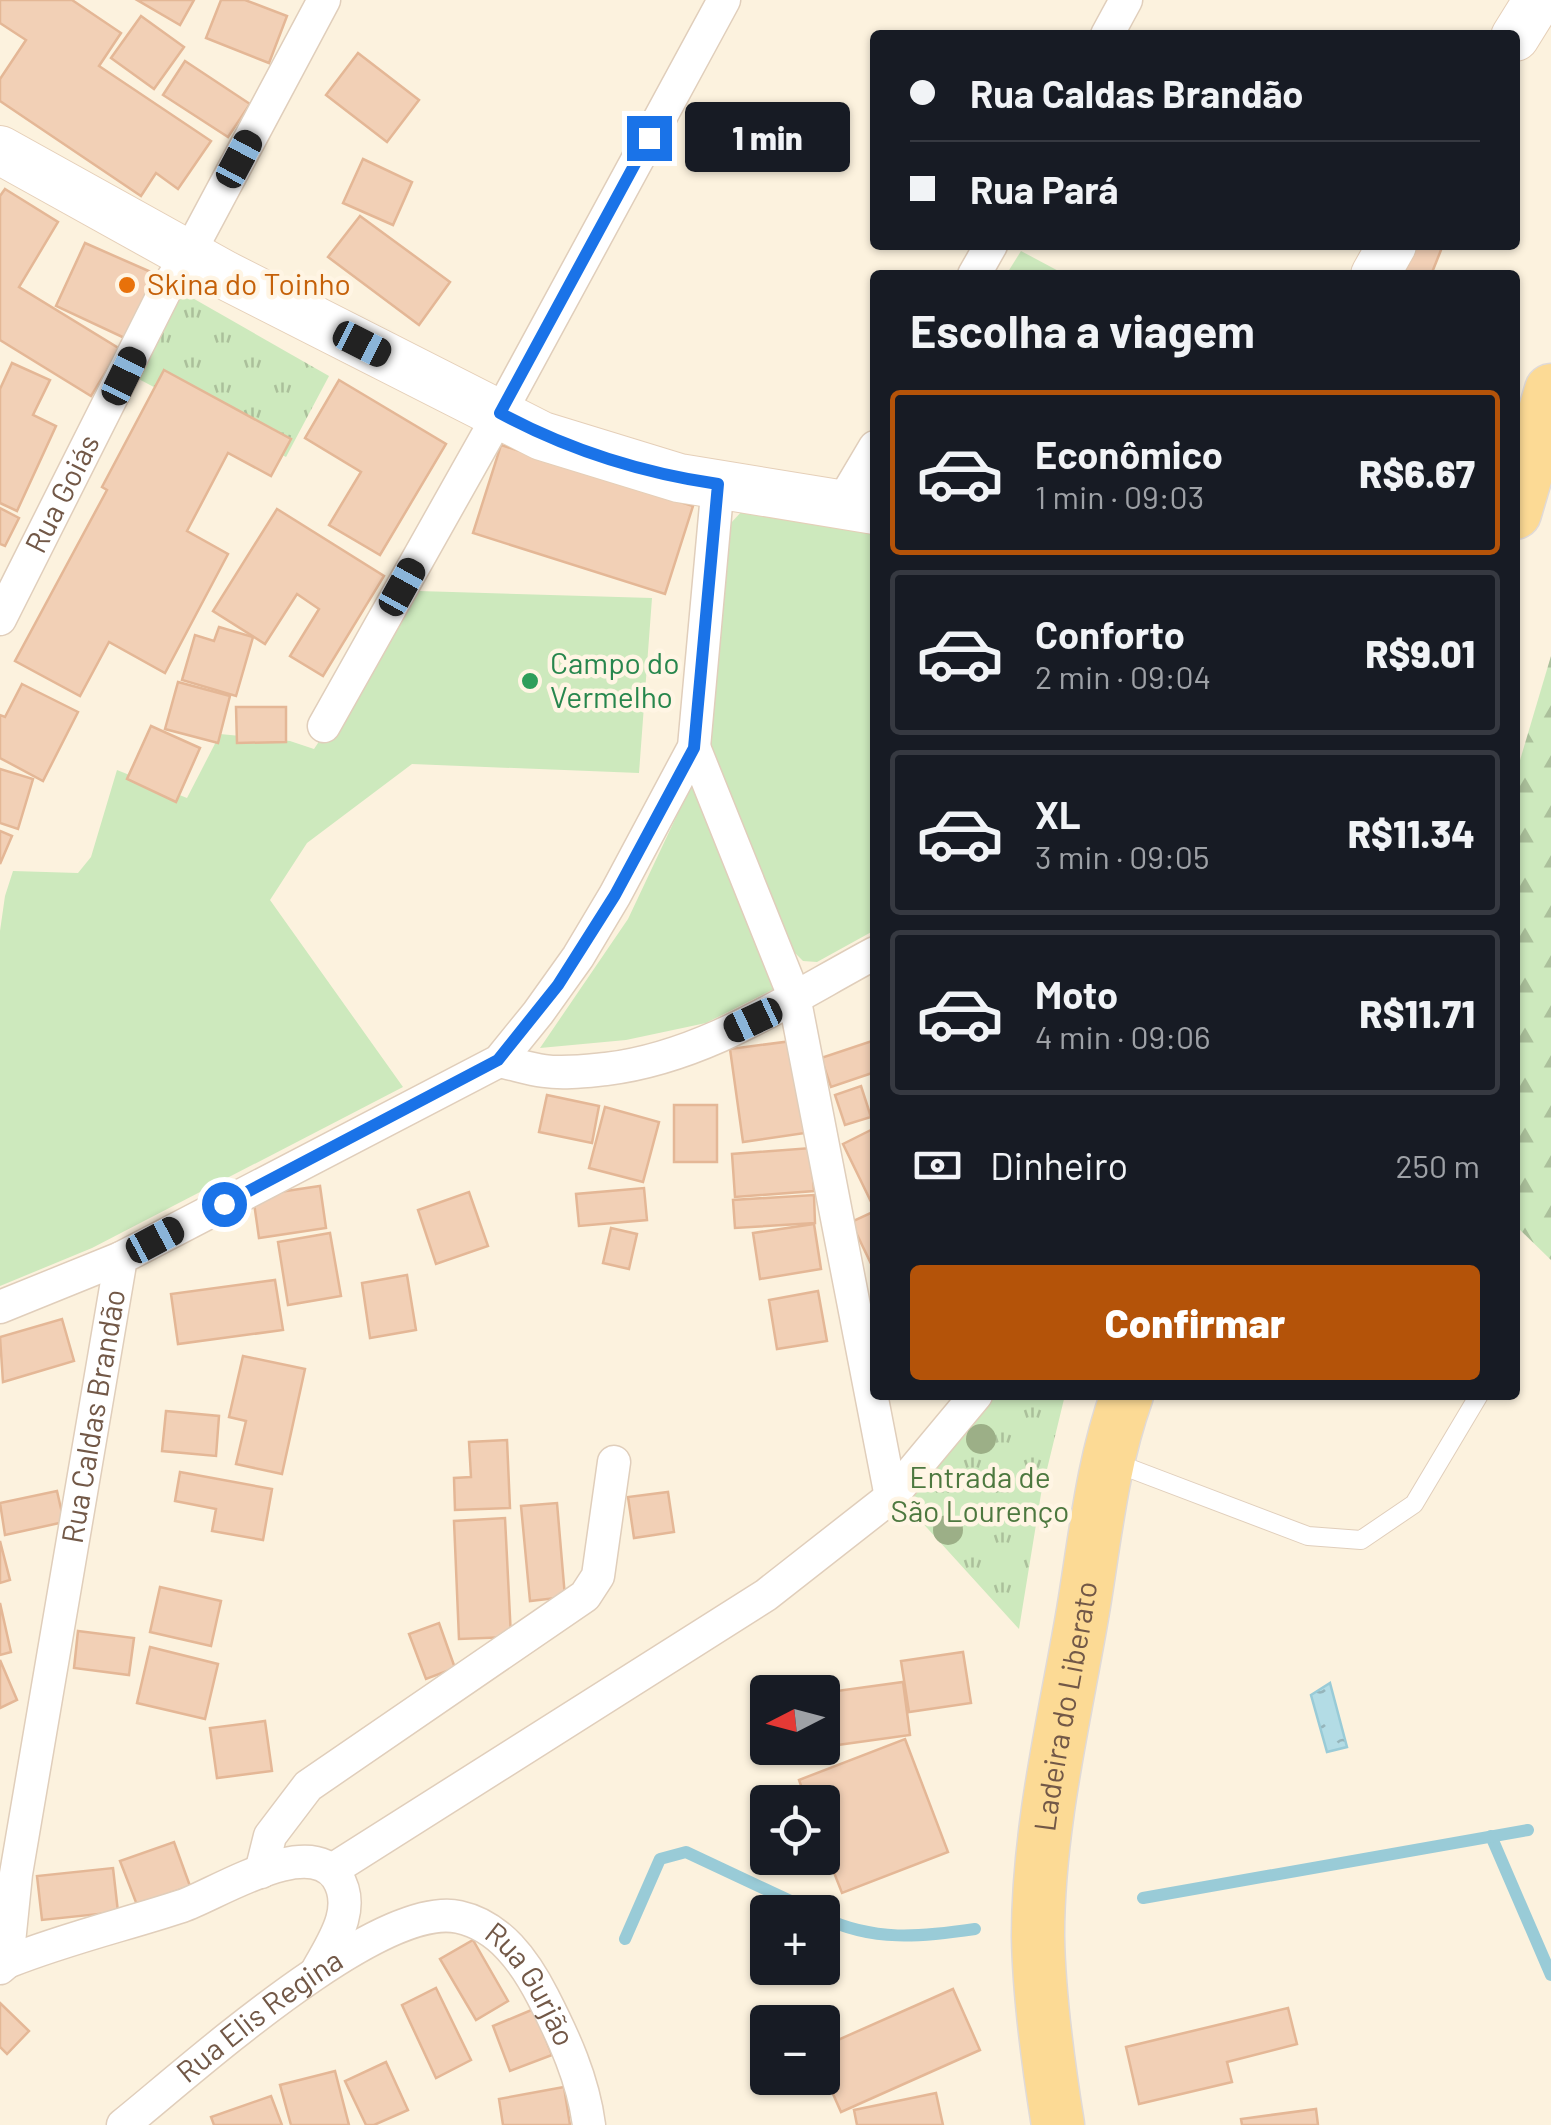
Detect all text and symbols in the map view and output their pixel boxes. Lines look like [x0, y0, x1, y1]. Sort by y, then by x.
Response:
text: Rua Caldas Brandão [970, 70, 1304, 116]
callout: 1 min [684, 103, 849, 173]
route end [627, 116, 672, 161]
text: 1 min [732, 118, 803, 156]
car [212, 125, 266, 193]
text: Rua Pará [970, 166, 1119, 212]
place label: Skina do Toinho [147, 265, 351, 301]
marker: Skina do Toinho [116, 274, 138, 296]
text: Escolha a viagem [910, 303, 1255, 357]
car [328, 317, 396, 371]
car [97, 342, 151, 410]
street label: Rua Goiás [16, 428, 106, 558]
icon: car [915, 428, 1005, 518]
text: Econômico [1035, 431, 1223, 477]
text: R$6.67 [1359, 450, 1475, 496]
text: 1 min · 09:03 [1035, 477, 1204, 515]
car [374, 553, 430, 621]
icon: car [915, 608, 1005, 698]
text: Conforto [1035, 611, 1185, 657]
text: R$9.01 [1365, 630, 1475, 676]
place label: Campo do Vermelho [550, 644, 680, 714]
text: 2 min · 09:04 [1035, 657, 1211, 695]
marker: Campo do Vermelho [519, 670, 541, 692]
icon: car [915, 788, 1005, 878]
text: XL [1035, 791, 1081, 837]
text: R$11.34 [1348, 810, 1475, 856]
text: 3 min · 09:05 [1035, 837, 1209, 875]
icon: car [915, 968, 1005, 1058]
text: Moto [1035, 971, 1118, 1017]
text: R$11.71 [1359, 990, 1475, 1036]
car [719, 994, 787, 1046]
text: 4 min · 09:06 [1035, 1017, 1211, 1055]
icon: cash [910, 1138, 965, 1193]
text: Dinheiro [990, 1142, 1128, 1188]
text: 250 m [1395, 1146, 1480, 1184]
route start [202, 1182, 247, 1227]
car [121, 1213, 189, 1267]
button: Confirmar [910, 1265, 1480, 1380]
street label: Rua Caldas Brandão [53, 1286, 131, 1546]
park label: Entrada de São Lourenço [891, 1458, 1069, 1528]
street label: Ladeira do Liberato [1025, 1579, 1103, 1833]
north arrow [750, 1675, 840, 1765]
map controls [750, 1675, 840, 2095]
button: locate [750, 1785, 840, 1875]
button: + [750, 1895, 840, 1985]
street label: Rua Gurjão [479, 1914, 584, 2051]
street label: Rua Elis Regina [168, 1941, 349, 2089]
button: − [750, 2005, 840, 2095]

